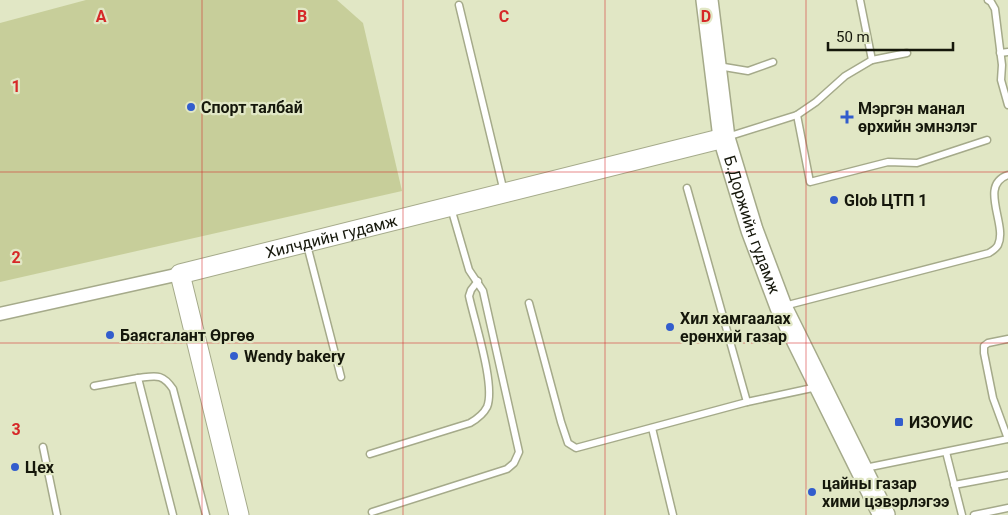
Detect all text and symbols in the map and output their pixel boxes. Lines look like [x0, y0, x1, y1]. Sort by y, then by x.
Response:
text: A [96, 7, 107, 26]
text: B [297, 7, 307, 26]
text: C [499, 7, 509, 26]
text: D [701, 7, 711, 26]
scale bar [828, 20, 953, 52]
text: 50 m [836, 28, 870, 46]
text: 1 [11, 77, 21, 96]
place label: Спорт талбай [201, 98, 303, 117]
place label: Мэргэн манал өрхийн эмнэлэг [858, 99, 977, 136]
marker: Спорт талбай [185, 101, 197, 113]
marker: Мэргэн манал өрхийн эмнэлэг [840, 110, 854, 124]
street label: Б.Доржийн гудамж [720, 153, 784, 297]
place label: Glob ЦТП 1 [844, 191, 927, 210]
marker: Glob ЦТП 1 [828, 194, 840, 206]
street label: Хилчдийн гудамж [264, 211, 400, 262]
text: 2 [11, 248, 21, 267]
place label: Хил хамгаалах ерөнхий газар [680, 309, 792, 346]
marker: Хил хамгаалах ерөнхий газар [664, 321, 676, 333]
place label: Баясгалант Өргөө [120, 326, 255, 345]
marker: Баясгалант Өргөө [104, 329, 116, 341]
place label: Wendy bakery [244, 347, 346, 366]
marker: Wendy bakery [228, 350, 240, 362]
place label: ИЗОУИС [909, 413, 973, 432]
marker: ИЗОУИС [893, 416, 905, 428]
text: 3 [11, 420, 21, 439]
place label: Цех [25, 458, 55, 477]
marker: Цех [9, 461, 21, 473]
place label: цайны газар хими цэвэрлэгээ [822, 474, 949, 511]
marker: цайны газар хими цэвэрлэгээ [806, 486, 818, 498]

